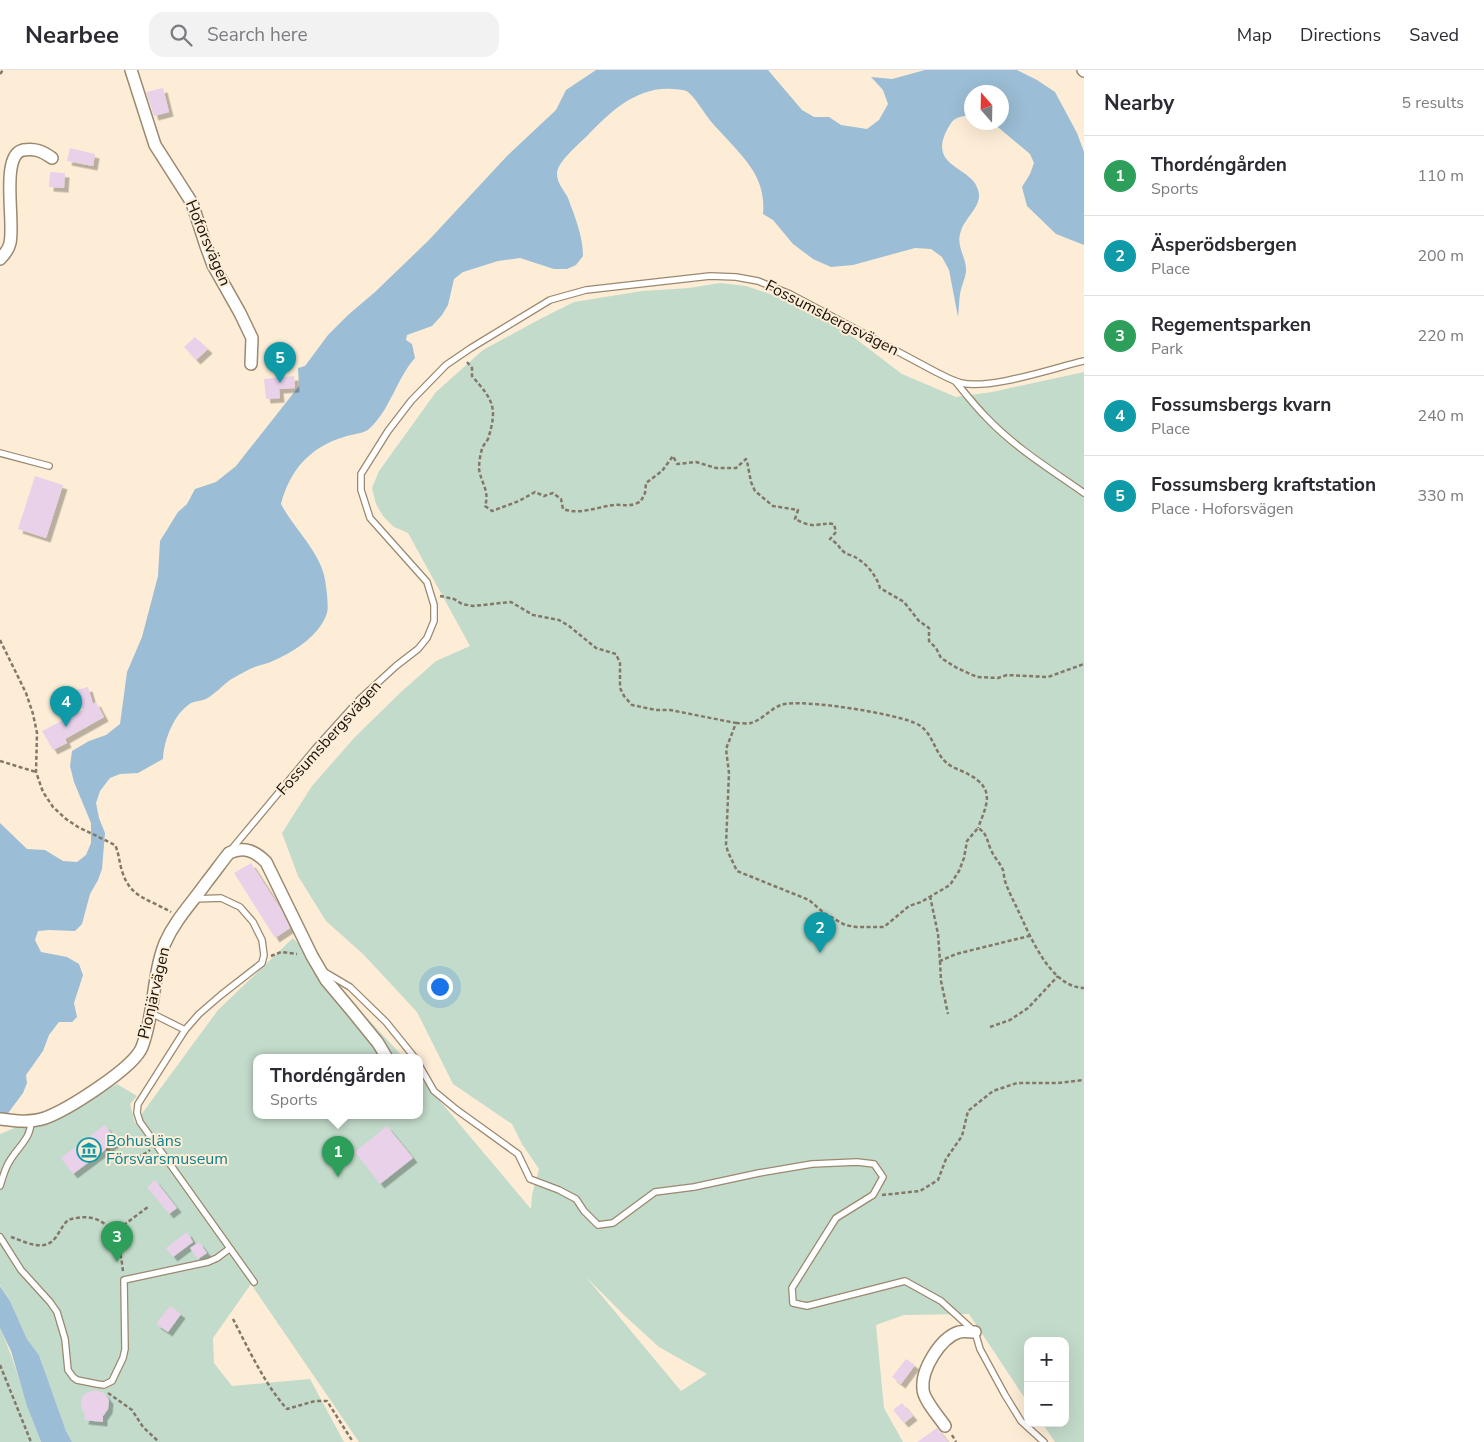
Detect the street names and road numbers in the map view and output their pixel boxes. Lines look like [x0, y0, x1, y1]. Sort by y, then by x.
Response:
street label: Hoforsvägen [180, 196, 236, 290]
street label: Fossumsbergsvägen [761, 275, 903, 361]
street label: Fossumsbergsvägen [272, 676, 386, 800]
street label: Pionjärvägen [133, 945, 175, 1041]

